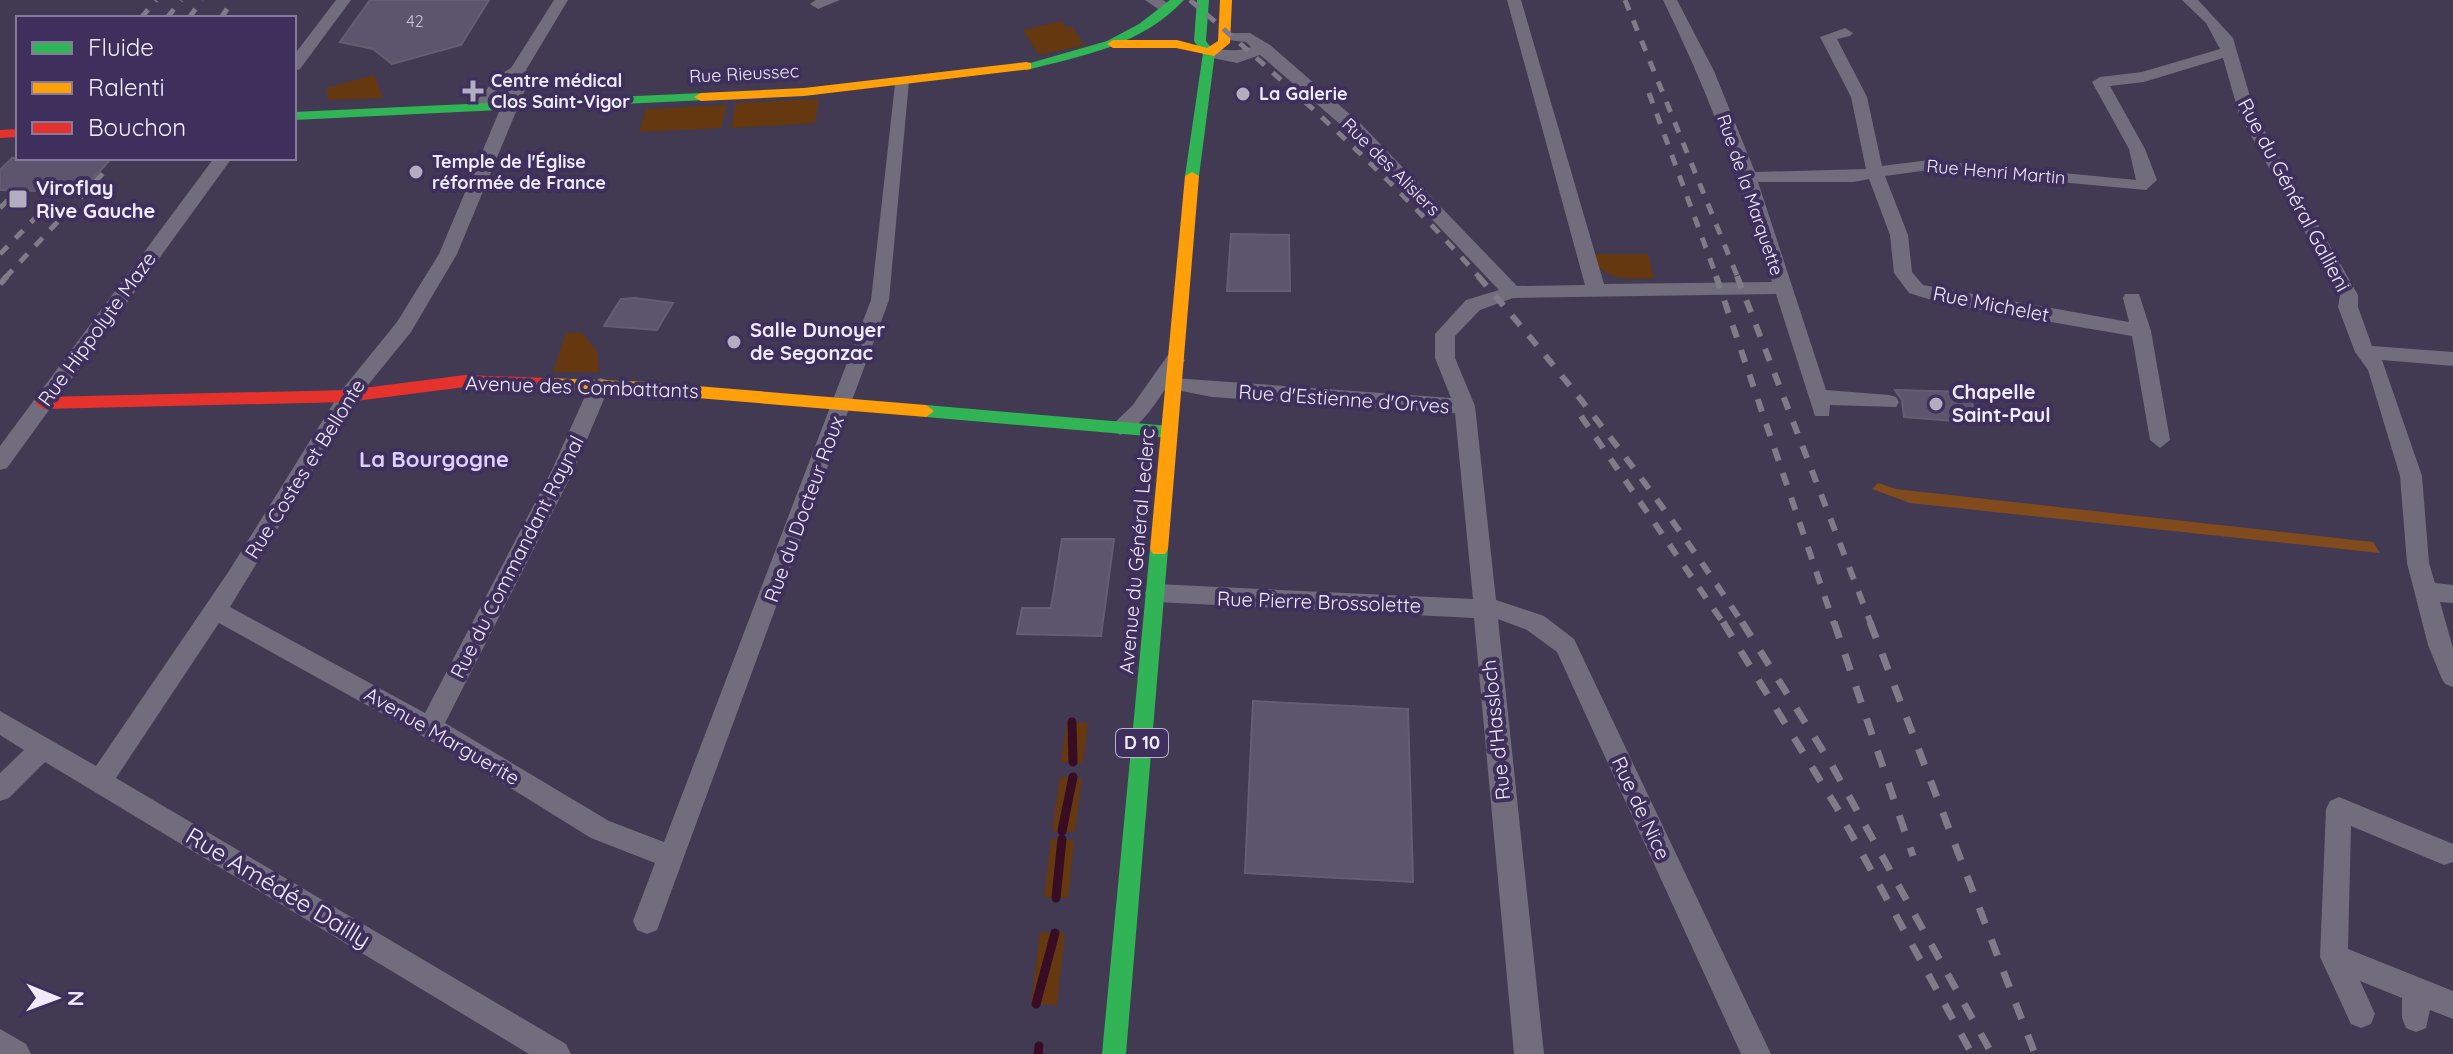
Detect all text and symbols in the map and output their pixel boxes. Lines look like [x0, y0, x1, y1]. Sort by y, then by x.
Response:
house number: 42 [406, 11, 424, 31]
legend [16, 16, 296, 160]
text: Fluide [88, 32, 154, 62]
street label: Rue Rieussec [688, 59, 799, 88]
place label: Centre médical Clos Saint-Vigor [491, 69, 630, 113]
text: Ralenti [88, 72, 165, 102]
marker: Centre médical Clos Saint-Vigor [462, 80, 484, 102]
place label: La Galerie [1259, 82, 1348, 105]
marker: La Galerie [1234, 85, 1252, 103]
street label: Rue du Général Gallieni [2233, 94, 2356, 296]
street label: Rue de la Marquette [1712, 111, 1789, 279]
text: Bouchon [88, 112, 186, 142]
street label: Rue des Alisiers [1338, 113, 1445, 220]
place label: Temple de l'Église réformée de France [432, 150, 606, 194]
street label: Rue Henri Martin [1926, 154, 2067, 189]
marker: Temple de l'Église réformée de France [407, 163, 425, 181]
place label: Viroflay Rive Gauche [36, 175, 155, 223]
marker: Viroflay Rive Gauche [7, 188, 29, 210]
street label: Rue Hippolyte Maze [32, 247, 161, 411]
street label: Rue Michelet [1931, 280, 2051, 327]
place label: Salle Dunoyer de Segonzac [750, 317, 885, 365]
marker: Salle Dunoyer de Segonzac [725, 333, 743, 351]
street label: Avenue des Combattants [465, 370, 699, 403]
street label: Rue Costes et Bellonte [239, 374, 370, 563]
street label: Rue d'Estienne d'Orves [1238, 379, 1450, 418]
place label: Chapelle Saint-Paul [1952, 379, 2051, 427]
marker: Chapelle Saint-Paul [1927, 395, 1945, 413]
street label: Rue du Docteur Roux [758, 412, 849, 605]
street label: Avenue du Général Leclerc [1113, 427, 1160, 675]
street label: Rue du Commandant Raynal [444, 431, 589, 682]
district label: La Bourgogne [359, 445, 509, 473]
street label: Rue Pierre Brossolette [1217, 585, 1422, 618]
street label: Rue d'Hassloch [1476, 659, 1515, 801]
street label: Avenue Marguerite [360, 681, 524, 790]
road number: D 10 [1116, 729, 1168, 757]
street label: Rue de Nice [1607, 752, 1676, 863]
street label: Rue Amédée Dailly [181, 820, 376, 954]
north arrow [16, 958, 96, 1038]
text: N [62, 990, 90, 1007]

